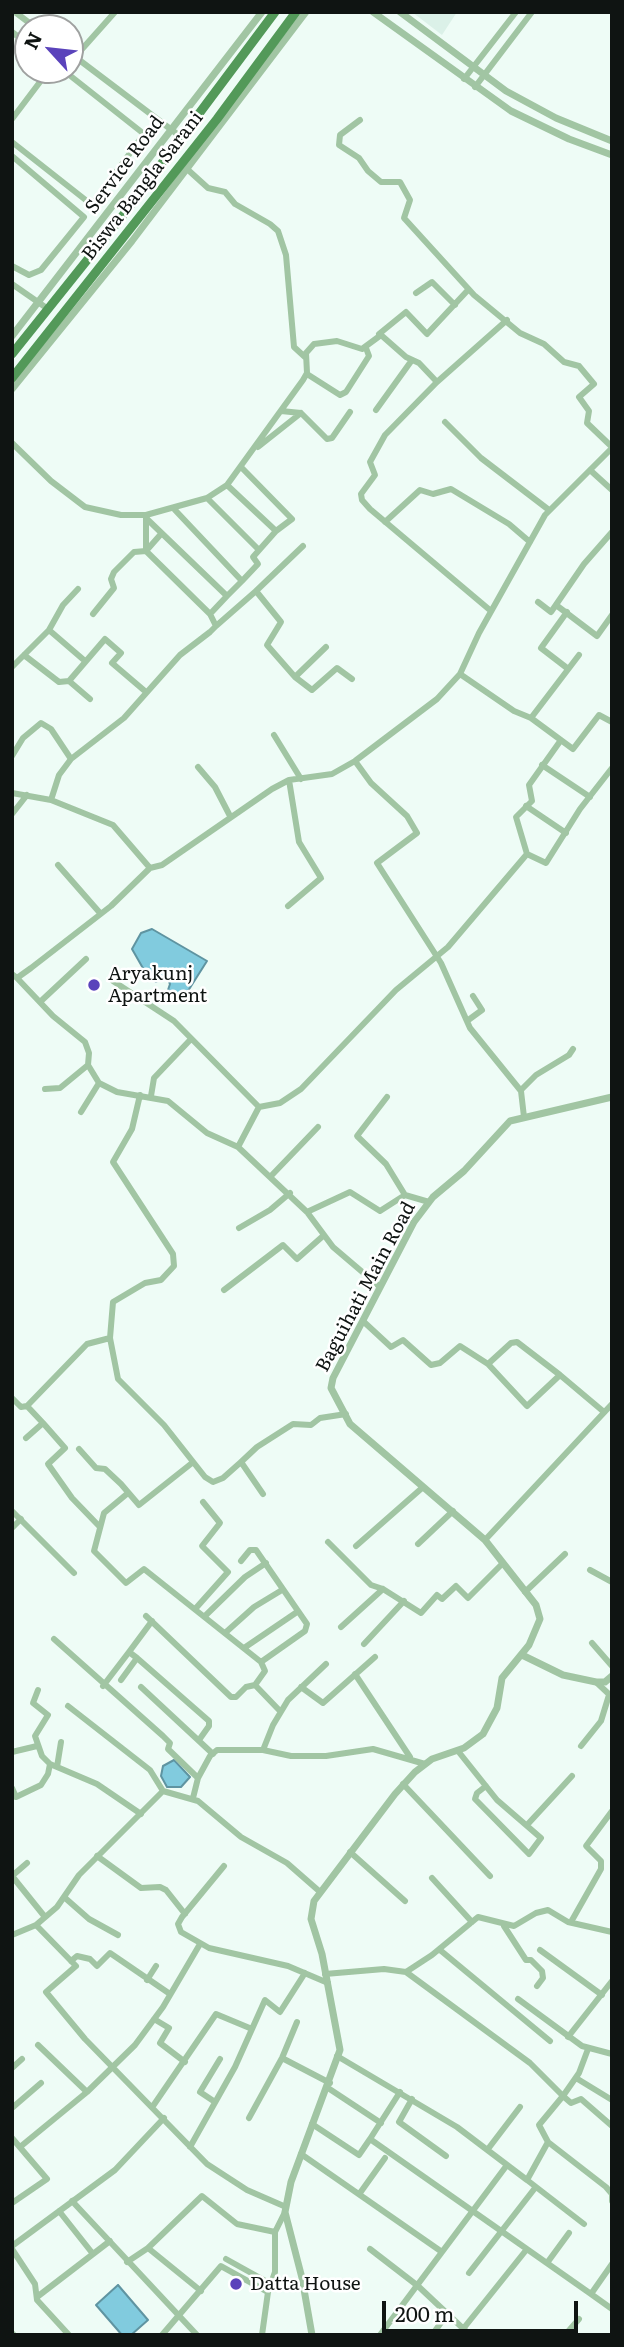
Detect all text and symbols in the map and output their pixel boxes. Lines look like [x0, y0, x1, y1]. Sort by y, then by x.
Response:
north arrow [14, 14, 84, 84]
text: N [16, 27, 48, 54]
street label: Biswa Bangla Sarani [78, 107, 208, 265]
street label: Service Road [81, 112, 169, 218]
place label: Aryakunj Apartment [108, 963, 207, 1007]
marker: Aryakunj Apartment [86, 977, 102, 993]
street label: Baguihati Main Road [311, 1198, 421, 1376]
place label: Datta House [250, 2273, 361, 2295]
marker: Datta House [228, 2276, 244, 2292]
scale bar [386, 2288, 582, 2332]
text: 200 m [395, 2297, 455, 2328]

